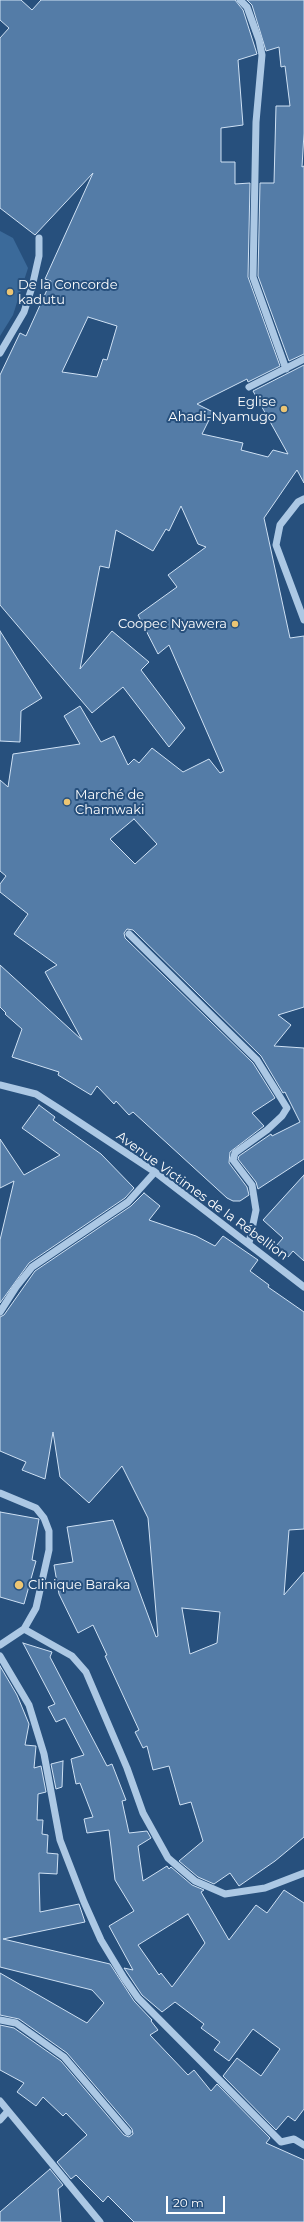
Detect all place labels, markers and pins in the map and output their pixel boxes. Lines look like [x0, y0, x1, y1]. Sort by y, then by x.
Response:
place label: De la Concorde kadutu [18, 277, 117, 308]
marker: De la Concorde kadutu [5, 287, 15, 297]
place label: Eglise Ahadi-Nyamugo [168, 394, 276, 425]
marker: Eglise Ahadi-Nyamugo [279, 404, 289, 414]
place label: Coopec Nyawera [118, 616, 227, 632]
marker: Coopec Nyawera [230, 619, 240, 629]
place label: Marché de Chamwaki [75, 787, 144, 818]
marker: Marché de Chamwaki [62, 797, 72, 807]
place label: Clinique Baraka [28, 1577, 130, 1593]
marker: Clinique Baraka [13, 1579, 25, 1591]

